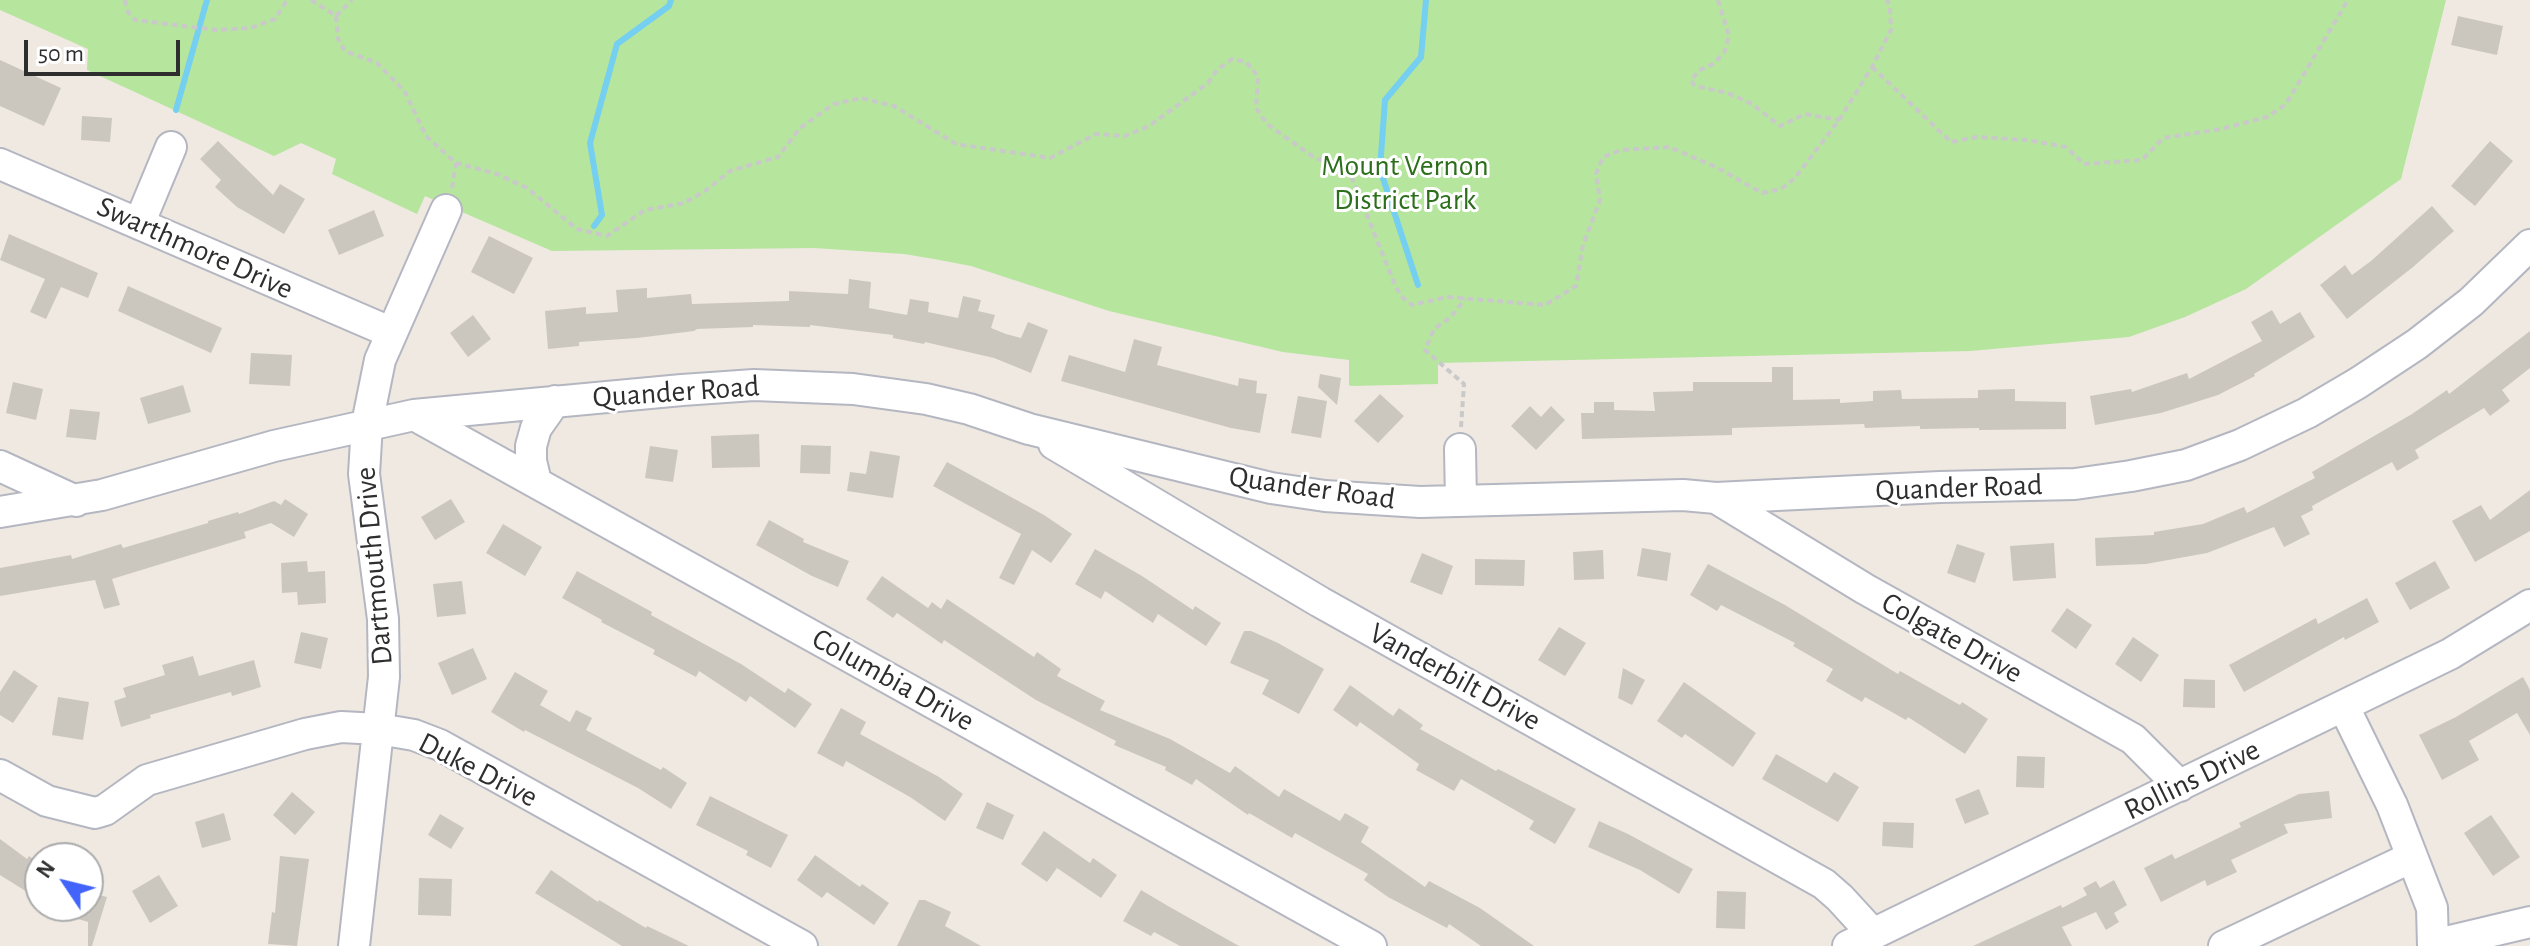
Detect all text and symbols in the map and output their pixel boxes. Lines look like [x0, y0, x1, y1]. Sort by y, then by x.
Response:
scale bar [28, 24, 184, 74]
text: 50 m [38, 42, 84, 66]
park label: Mount Vernon District Park [1321, 148, 1489, 218]
street label: Swarthmore Drive [91, 189, 299, 307]
street label: Quander Road [591, 368, 761, 416]
street label: Quander Road [1227, 459, 1397, 517]
street label: Dartmouth Drive [347, 465, 401, 667]
street label: Quander Road [1875, 467, 2043, 509]
street label: Colgate Drive [1875, 585, 2029, 691]
street label: Vanderbilt Drive [1363, 615, 1547, 739]
street label: Columbia Drive [806, 621, 980, 739]
street label: Duke Drive [412, 725, 544, 815]
street label: Rollins Drive [2118, 732, 2266, 828]
north arrow [24, 842, 104, 922]
text: N [33, 857, 59, 882]

